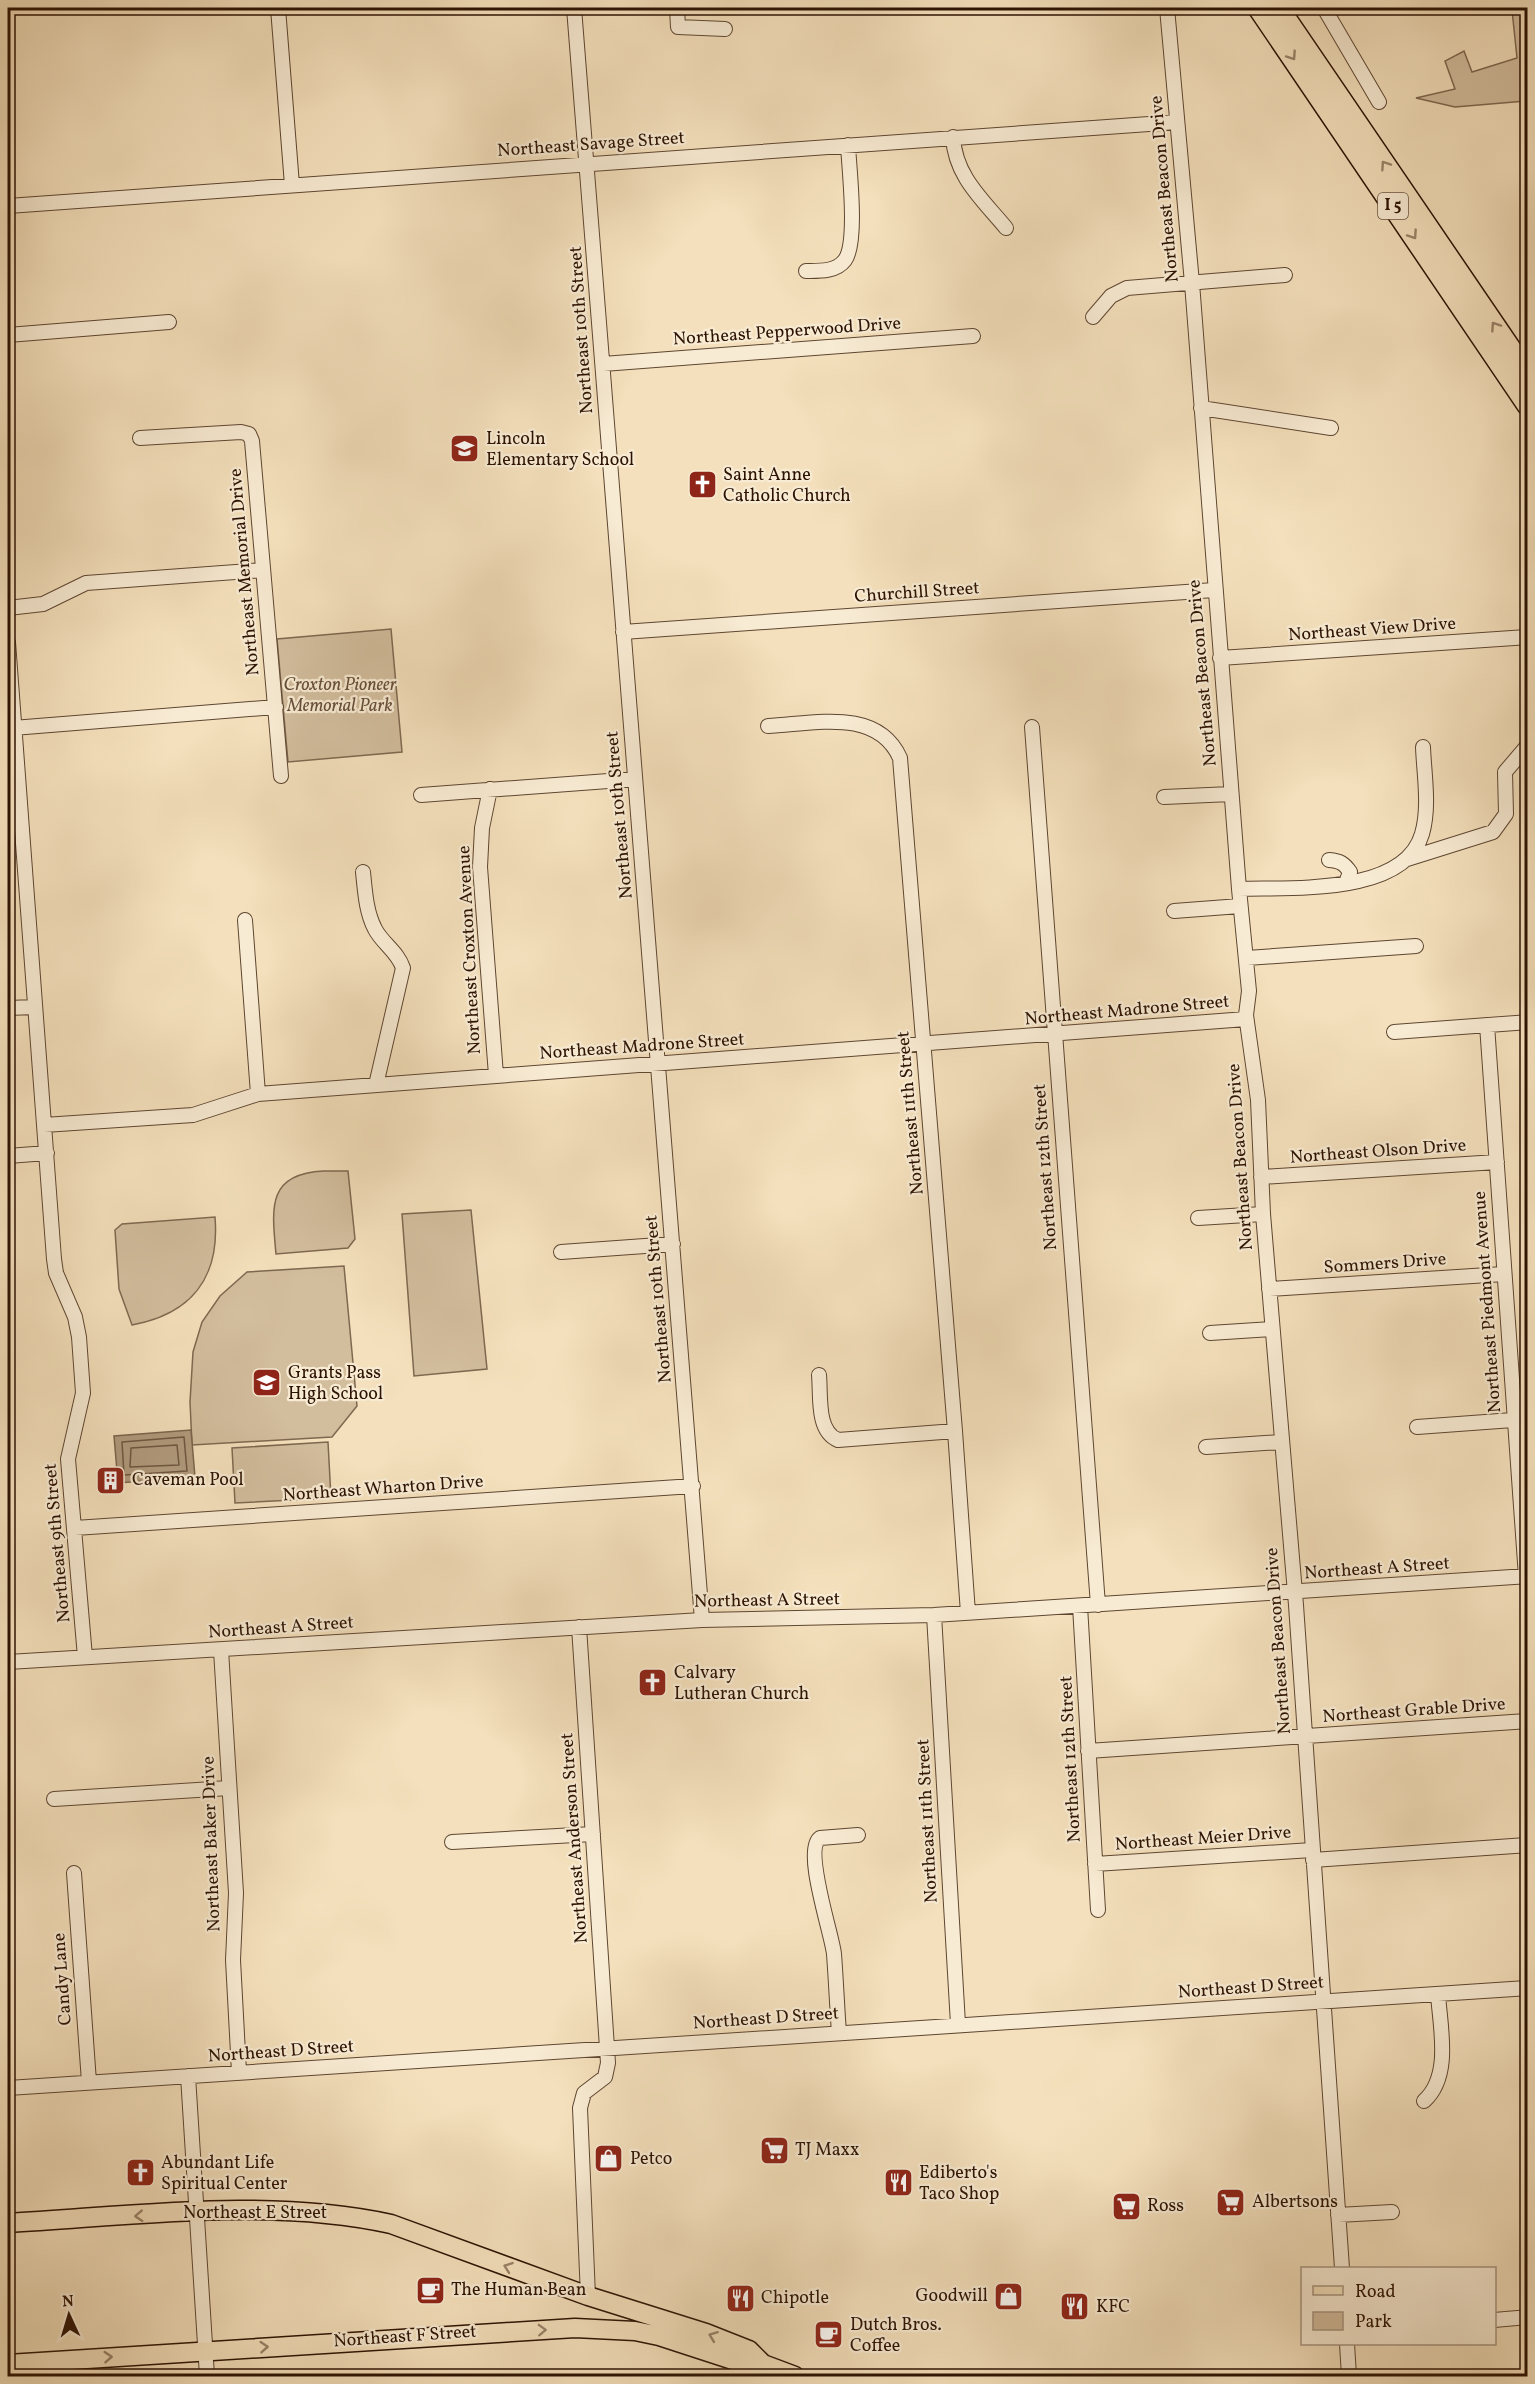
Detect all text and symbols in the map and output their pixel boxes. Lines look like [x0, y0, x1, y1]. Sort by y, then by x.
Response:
one-way arrow [1285, 49, 1296, 60]
street label: Northeast Beacon Drive [1144, 95, 1186, 283]
street label: Northeast Savage Street [496, 126, 686, 164]
one-way arrow [1381, 161, 1392, 172]
road number: I 5 [1378, 193, 1408, 219]
one-way arrow [1406, 228, 1417, 239]
street label: Northeast 10th Street [564, 245, 600, 415]
street label: Northeast Pepperwood Drive [672, 312, 902, 352]
one-way arrow [1491, 322, 1502, 333]
place label: Lincoln Elementary School [486, 427, 634, 473]
school or university icon: Lincoln Elementary School [449, 433, 481, 465]
place label: Saint Anne Catholic Church [723, 463, 851, 509]
street label: Northeast Memorial Drive [223, 467, 267, 677]
church icon: Saint Anne Catholic Church [686, 469, 718, 501]
street label: Churchill Street [854, 576, 980, 610]
street label: Northeast Beacon Drive [1182, 579, 1224, 767]
street label: Northeast View Drive [1287, 612, 1457, 648]
park label: Croxton Pioneer Memorial Park [284, 673, 397, 719]
street label: Northeast 10th Street [600, 730, 640, 900]
street label: Northeast Croxton Avenue [452, 845, 488, 1055]
street label: Northeast Madrone Street [1023, 990, 1231, 1032]
street label: Northeast Madrone Street [539, 1027, 745, 1067]
street label: Northeast 11th Street [891, 1030, 931, 1196]
street label: Northeast Beacon Drive [1222, 1063, 1260, 1251]
street label: Northeast 12th Street [1028, 1083, 1064, 1251]
street label: Northeast Olson Drive [1289, 1133, 1467, 1171]
street label: Northeast Piedmont Avenue [1468, 1190, 1508, 1414]
street label: Northeast 10th Street [639, 1214, 679, 1384]
street label: Sommers Drive [1323, 1247, 1447, 1281]
place label: Grants Pass High School [288, 1361, 383, 1407]
school or university icon: Grants Pass High School [251, 1367, 283, 1399]
street label: Northeast 9th Street [39, 1462, 77, 1624]
building icon: Caveman Pool [95, 1464, 127, 1496]
place label: Caveman Pool [132, 1468, 244, 1493]
street label: Northeast Wharton Drive [282, 1470, 484, 1508]
street label: Northeast Beacon Drive [1260, 1547, 1298, 1735]
street label: Northeast A Street [1303, 1551, 1451, 1587]
street label: Northeast A Street [694, 1587, 840, 1615]
street label: Northeast A Street [207, 1610, 355, 1646]
place label: Calvary Lutheran Church [674, 1661, 809, 1707]
church icon: Calvary Lutheran Church [637, 1667, 669, 1699]
street label: Northeast 12th Street [1054, 1675, 1088, 1843]
street label: Northeast Grable Drive [1322, 1692, 1506, 1730]
street label: Northeast Anderson Street [555, 1732, 595, 1944]
street label: Northeast 11th Street [911, 1738, 945, 1904]
street label: Northeast Baker Drive [196, 1756, 228, 1932]
street label: Northeast Meier Drive [1114, 1820, 1292, 1858]
street label: Candy Lane [47, 1932, 79, 2026]
street label: Northeast D Street [1177, 1970, 1325, 2006]
street label: Northeast D Street [692, 2001, 840, 2037]
street label: Northeast D Street [207, 2034, 355, 2070]
supermarket icon: TJ Maxx [758, 2134, 790, 2166]
place label: TJ Maxx [795, 2138, 859, 2163]
shop icon: Petco [593, 2143, 625, 2175]
place label: Petco [630, 2147, 672, 2172]
place label: Abundant Life Spiritual Center [161, 2151, 288, 2197]
church icon: Abundant Life Spiritual Center [124, 2157, 156, 2189]
place label: Ediberto's Taco Shop [919, 2161, 999, 2207]
restaurant icon: Ediberto's Taco Shop [882, 2167, 914, 2199]
supermarket icon: Albertsons [1215, 2186, 1247, 2218]
supermarket icon: Ross [1110, 2190, 1142, 2222]
place label: Albertsons [1252, 2190, 1338, 2215]
place label: Ross [1147, 2194, 1184, 2219]
street label: Northeast E Street [183, 2201, 327, 2226]
one-way arrow [135, 2209, 144, 2222]
one-way arrow [503, 2261, 514, 2274]
legend [1301, 2267, 1496, 2345]
cafe icon: The Human Bean [414, 2274, 446, 2306]
place label: The Human Bean [451, 2278, 587, 2303]
shop icon: Goodwill [993, 2280, 1025, 2312]
text: Road [1355, 2280, 1396, 2305]
restaurant icon: Chipotle [724, 2282, 756, 2314]
place label: Goodwill [915, 2284, 988, 2309]
north arrow [39, 2285, 99, 2345]
place label: Chipotle [761, 2286, 829, 2311]
text: N [62, 2291, 75, 2313]
restaurant icon: KFC [1059, 2291, 1091, 2323]
place label: KFC [1096, 2295, 1130, 2320]
text: Park [1355, 2310, 1392, 2335]
place label: Dutch Bros. Coffee [850, 2313, 942, 2359]
cafe icon: Dutch Bros. Coffee [813, 2319, 845, 2351]
street label: Northeast F Street [333, 2320, 477, 2354]
one-way arrow [538, 2323, 547, 2336]
one-way arrow [708, 2331, 719, 2343]
one-way arrow [259, 2341, 268, 2354]
one-way arrow [103, 2351, 112, 2364]

